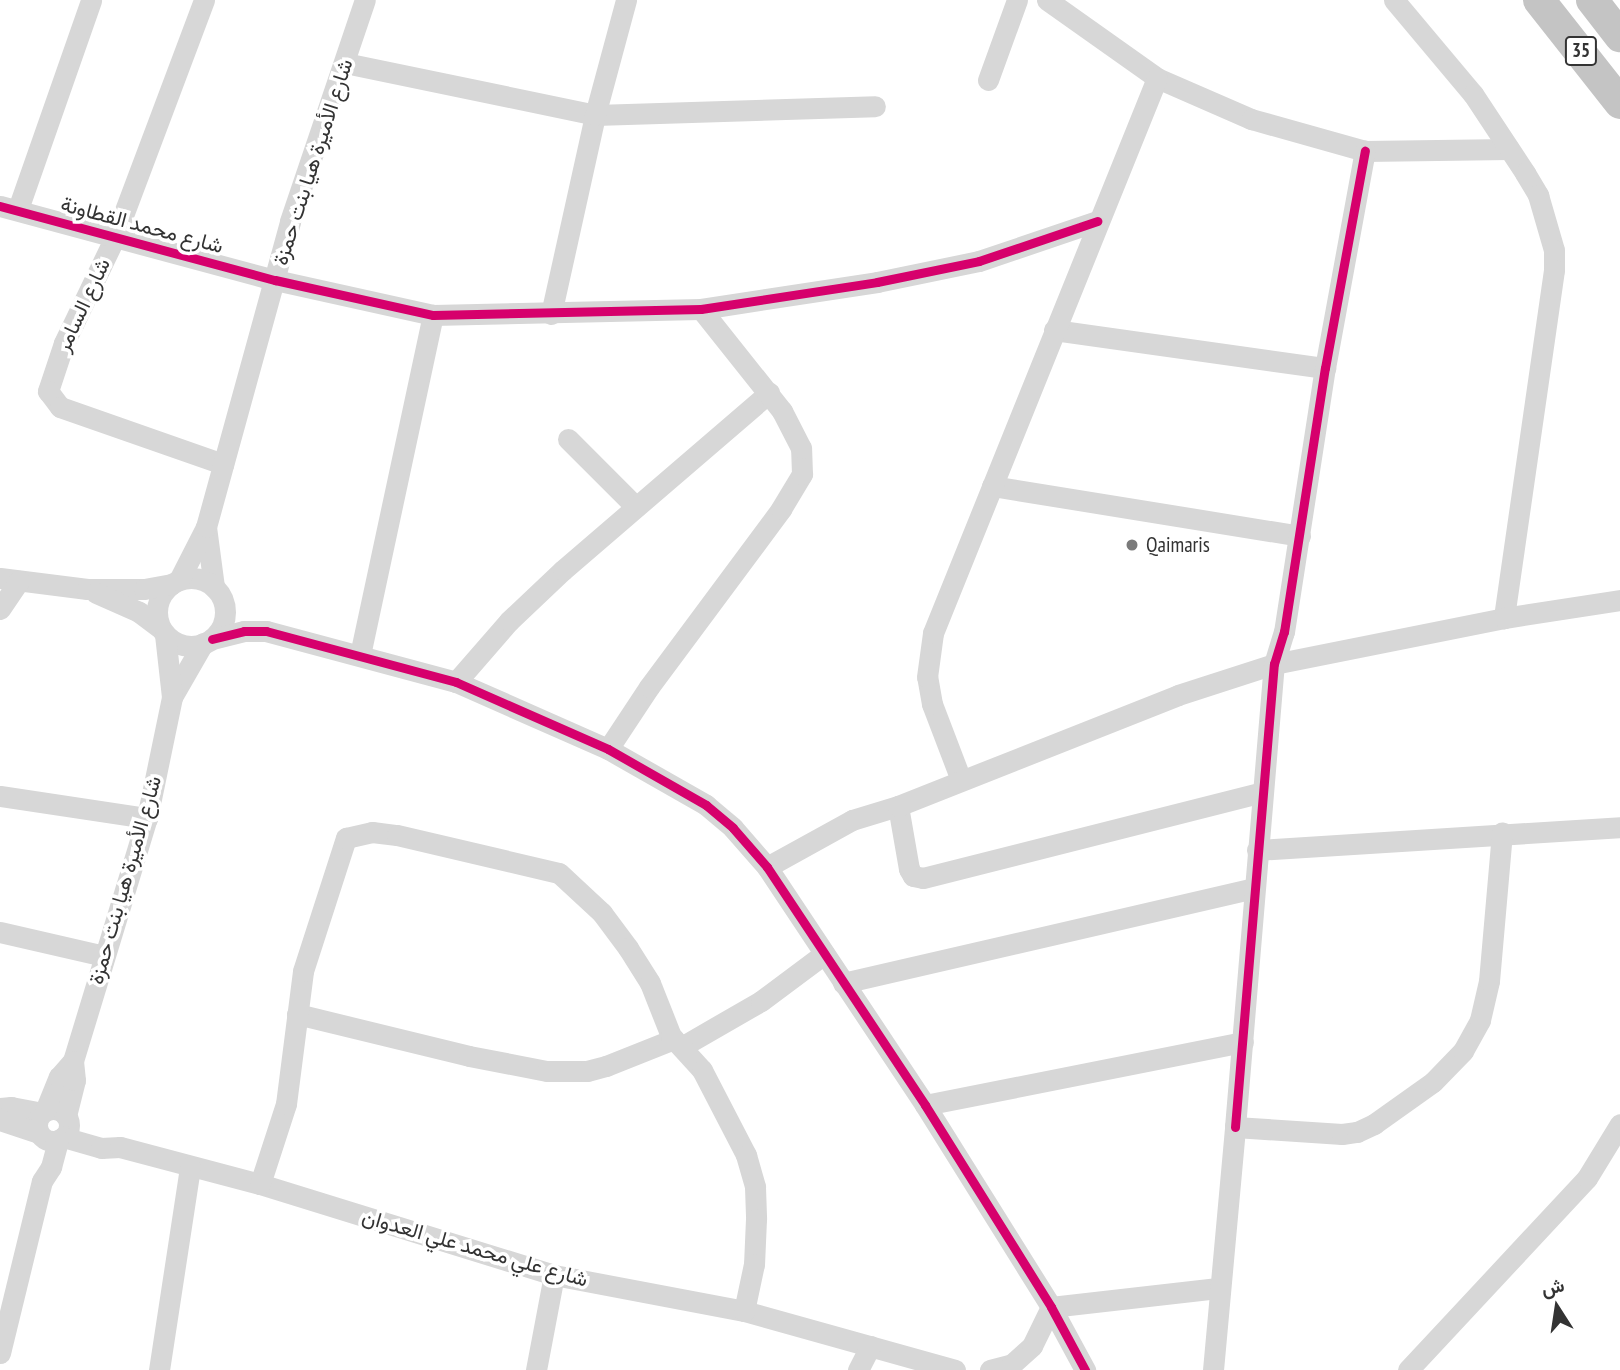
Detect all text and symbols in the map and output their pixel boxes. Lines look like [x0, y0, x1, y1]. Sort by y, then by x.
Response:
road number: 35 [1564, 36, 1598, 66]
street label: شارع الأميرة هيا بنت حمزة [268, 56, 358, 268]
street label: شارع محمد القطاونة [58, 191, 226, 259]
street label: شارع السامر [50, 254, 116, 356]
place label: Qaimaris [1146, 532, 1210, 558]
marker: Qaimaris [1124, 537, 1140, 553]
street label: شارع الأميرة هيا بنت حمزة [83, 773, 167, 987]
street label: شارع علي محمد علي العدوان [359, 1204, 591, 1292]
north arrow [1522, 1272, 1592, 1342]
text: ش [1539, 1272, 1566, 1301]

